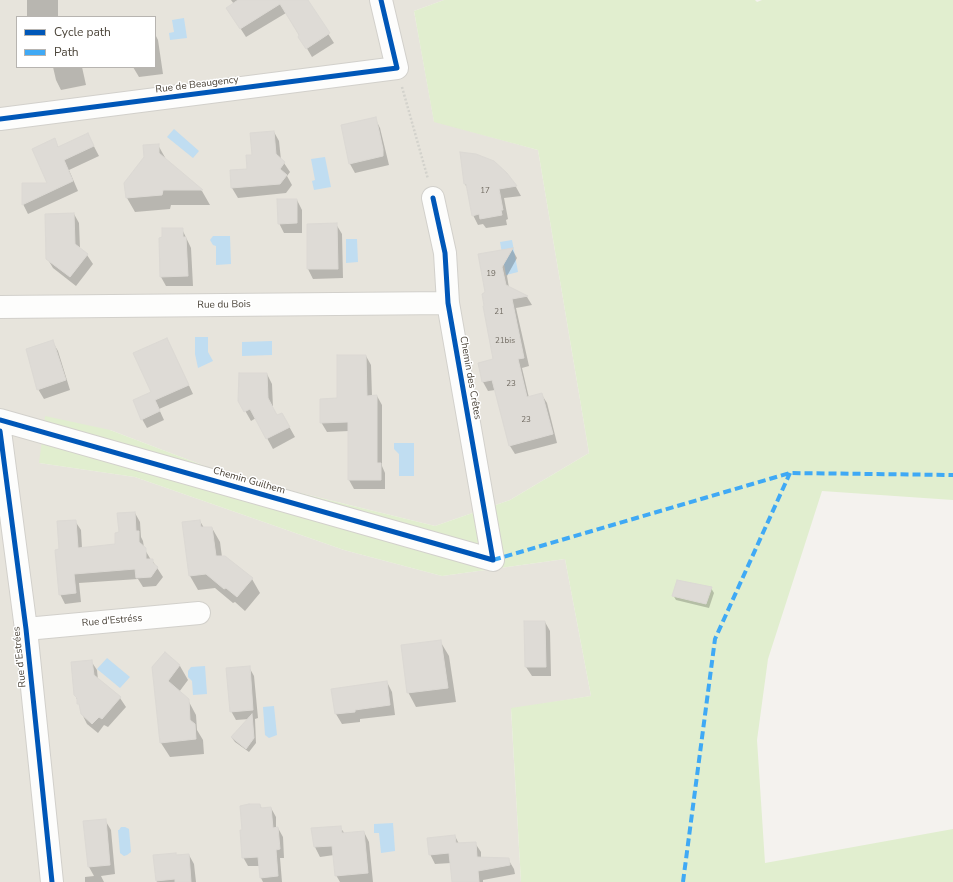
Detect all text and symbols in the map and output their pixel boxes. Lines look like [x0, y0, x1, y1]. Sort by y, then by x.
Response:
legend [16, 16, 156, 68]
text: Cycle path [54, 24, 111, 40]
text: Path [54, 44, 79, 60]
street label: Rue de Beaugency [155, 74, 239, 96]
house number: 17 [480, 186, 490, 196]
house number: 19 [486, 269, 496, 279]
street label: Rue du Bois [197, 299, 251, 311]
house number: 21 [494, 307, 504, 317]
street label: Chemin des Crêtes [457, 335, 483, 421]
house number: 21bis [495, 336, 515, 346]
house number: 23 [506, 379, 516, 389]
house number: 23 [521, 415, 531, 425]
street label: Chemin Guilhem [212, 465, 286, 497]
street label: Rue d'Estréss [81, 612, 143, 630]
street label: Rue d’Estrées [11, 626, 29, 688]

